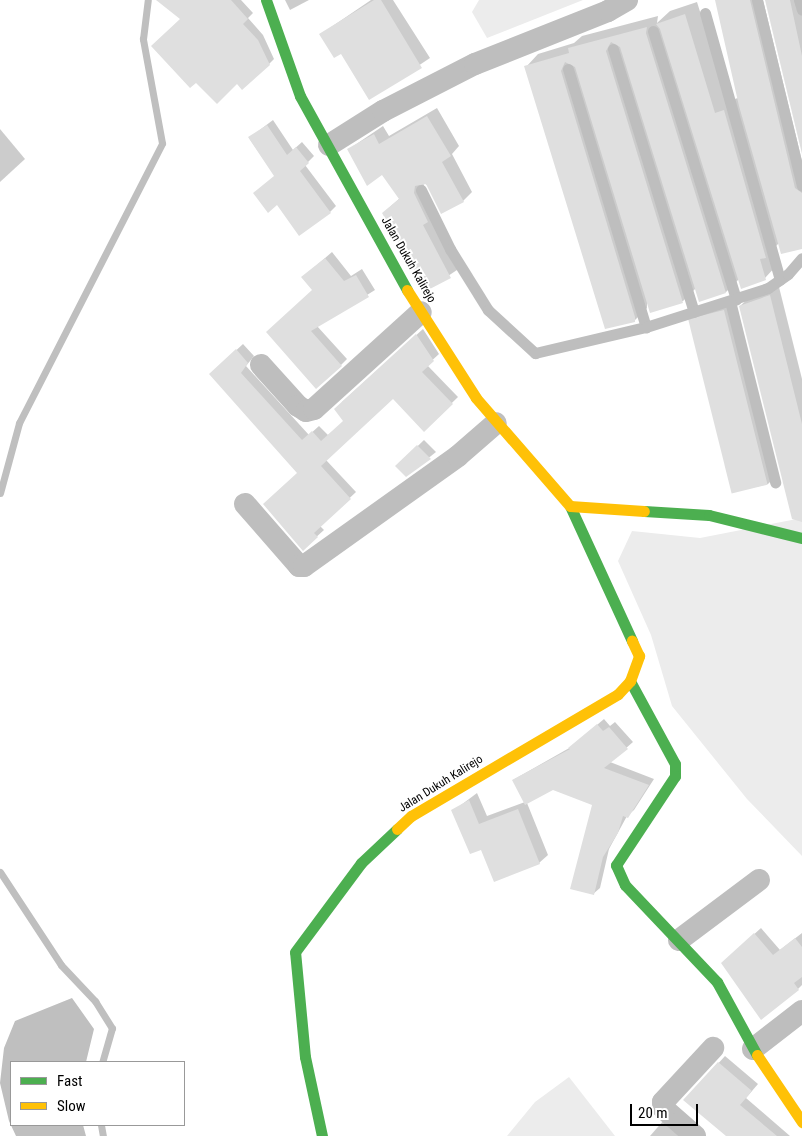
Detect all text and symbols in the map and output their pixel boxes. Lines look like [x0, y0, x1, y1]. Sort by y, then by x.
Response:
street label: Jalan Dukuh Kalirejo [378, 215, 438, 305]
street label: Jalan Dukuh Kalirejo [396, 752, 486, 816]
legend [10, 1061, 185, 1126]
text: Fast [57, 1072, 82, 1090]
scale bar [632, 1094, 700, 1126]
text: Slow [57, 1097, 86, 1115]
text: 20 m [638, 1104, 668, 1122]

